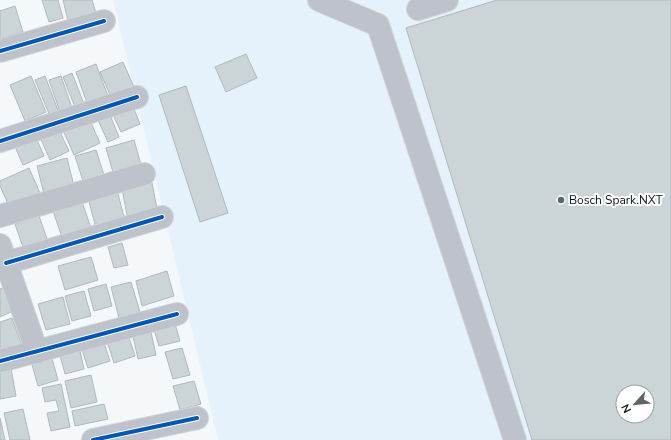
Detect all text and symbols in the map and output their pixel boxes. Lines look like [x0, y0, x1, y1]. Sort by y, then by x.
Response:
place label: Bosch Spark.NXT [569, 192, 664, 208]
marker: Bosch Spark.NXT [556, 195, 566, 205]
north arrow [615, 384, 655, 424]
text: N [618, 401, 635, 415]

